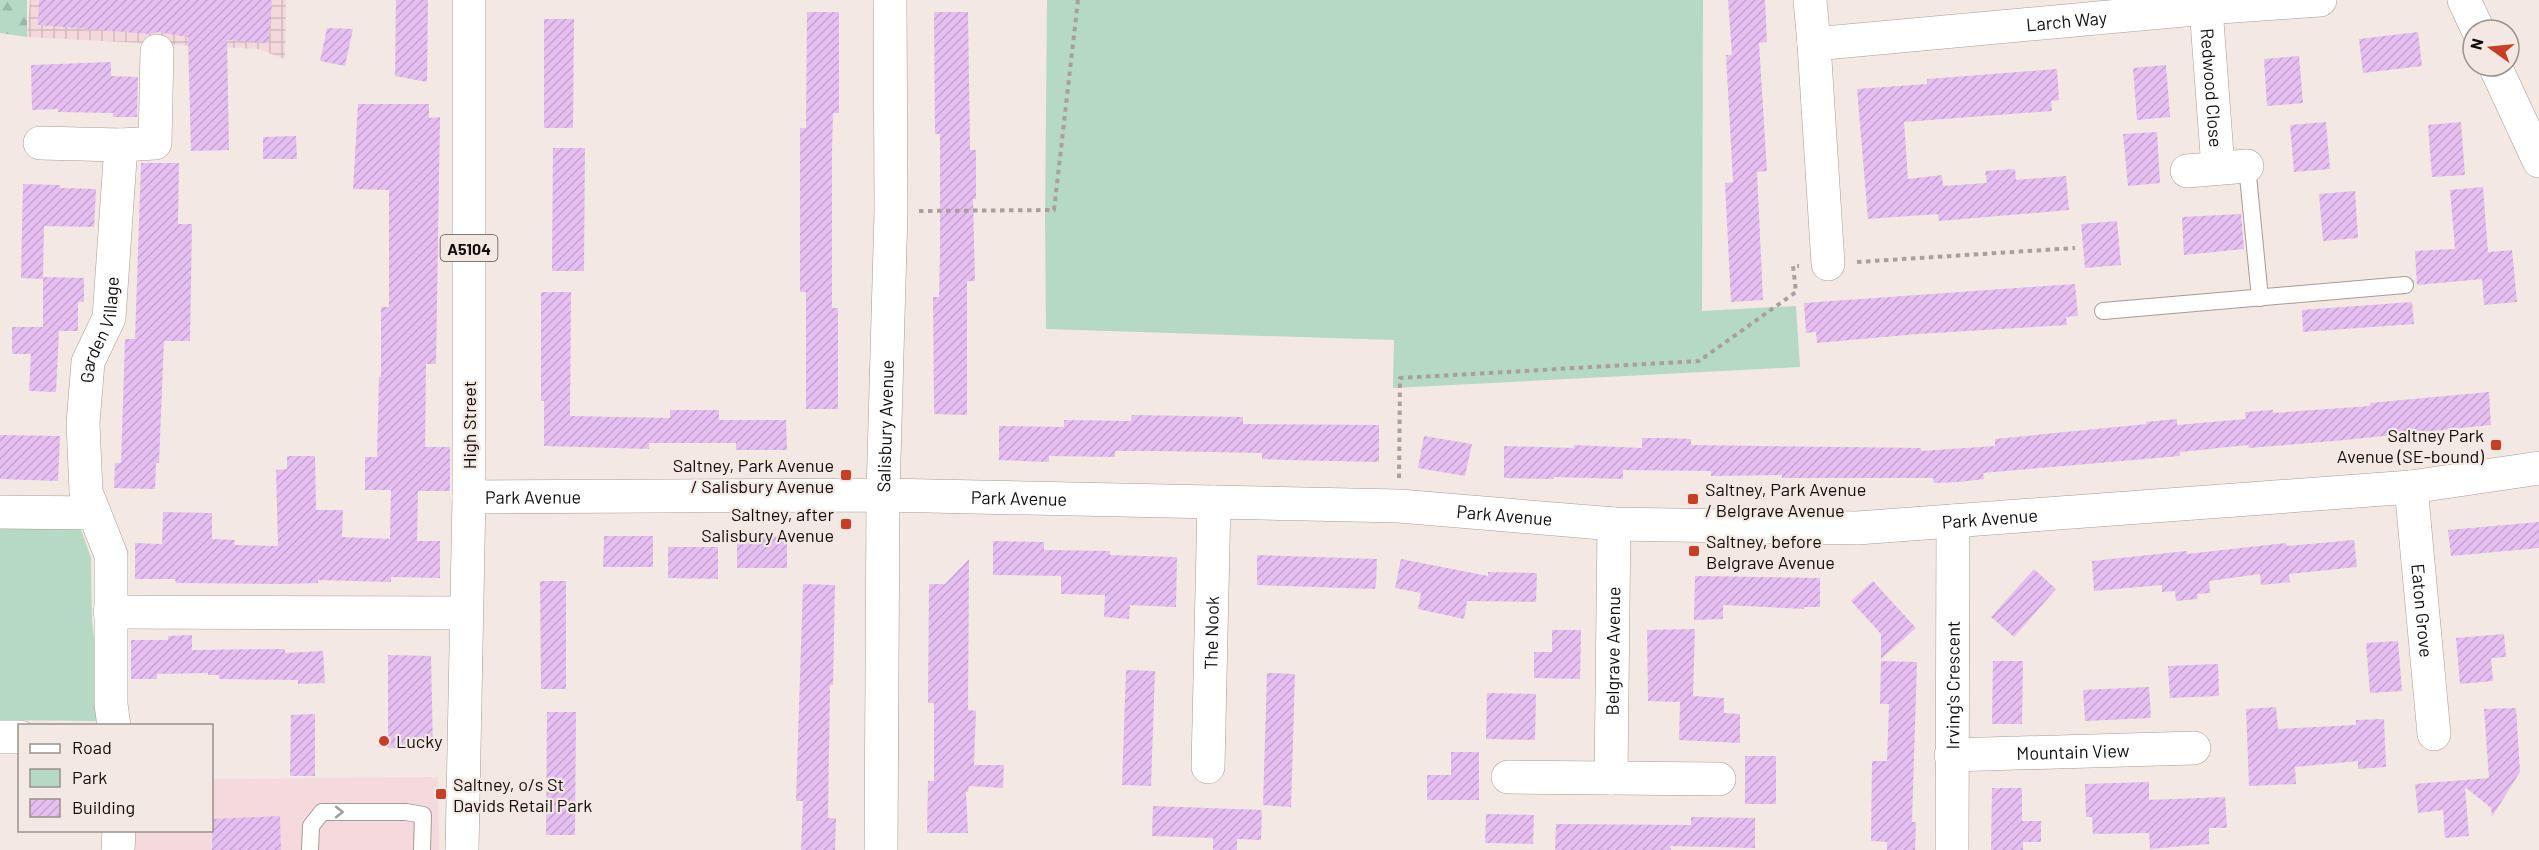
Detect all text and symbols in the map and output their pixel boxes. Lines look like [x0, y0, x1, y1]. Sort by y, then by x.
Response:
street label: Larch Way [2025, 6, 2108, 35]
north arrow [2461, 18, 2521, 78]
street label: Redwood Close [2197, 27, 2227, 148]
text: N [2465, 36, 2487, 52]
road number: A5104 [440, 235, 498, 261]
street label: Garden Village [75, 276, 123, 384]
street label: Salisbury Avenue [872, 359, 898, 493]
street label: High Street [458, 381, 480, 469]
place label: Saltney Park Avenue (SE-bound) [2337, 424, 2484, 467]
marker: Saltney Park Avenue (SE-bound) [2489, 438, 2503, 452]
place label: Saltney, Park Avenue / Salisbury Avenue [673, 454, 834, 497]
marker: Saltney, Park Avenue / Salisbury Avenue [839, 468, 853, 482]
place label: Saltney, Park Avenue / Belgrave Avenue [1705, 478, 1866, 521]
street label: Park Avenue [485, 485, 581, 508]
street label: Park Avenue [971, 486, 1067, 510]
marker: Saltney, Park Avenue / Belgrave Avenue [1686, 492, 1700, 506]
street label: Park Avenue [1456, 500, 1553, 530]
place label: Saltney, after Salisbury Avenue [701, 503, 834, 546]
street label: Park Avenue [1941, 504, 2039, 533]
marker: Saltney, after Salisbury Avenue [839, 517, 853, 531]
place label: Saltney, before Belgrave Avenue [1706, 530, 1835, 573]
marker: Saltney, before Belgrave Avenue [1687, 544, 1701, 558]
street label: Eaton Grove [2407, 563, 2438, 658]
street label: Belgrave Avenue [1601, 586, 1624, 716]
street label: The Nook [1199, 596, 1223, 670]
street label: Irving's Crescent [1941, 621, 1964, 749]
legend [18, 724, 213, 832]
place label: Lucky [396, 730, 443, 752]
marker: Lucky [377, 734, 391, 748]
text: Road [72, 736, 112, 758]
street label: Mountain View [2016, 739, 2130, 764]
text: Park [72, 766, 107, 788]
place label: Saltney, o/s St Davids Retail Park [453, 773, 592, 816]
marker: Saltney, o/s St Davids Retail Park [434, 787, 448, 801]
text: Building [72, 796, 135, 818]
one-way arrow [334, 806, 343, 818]

